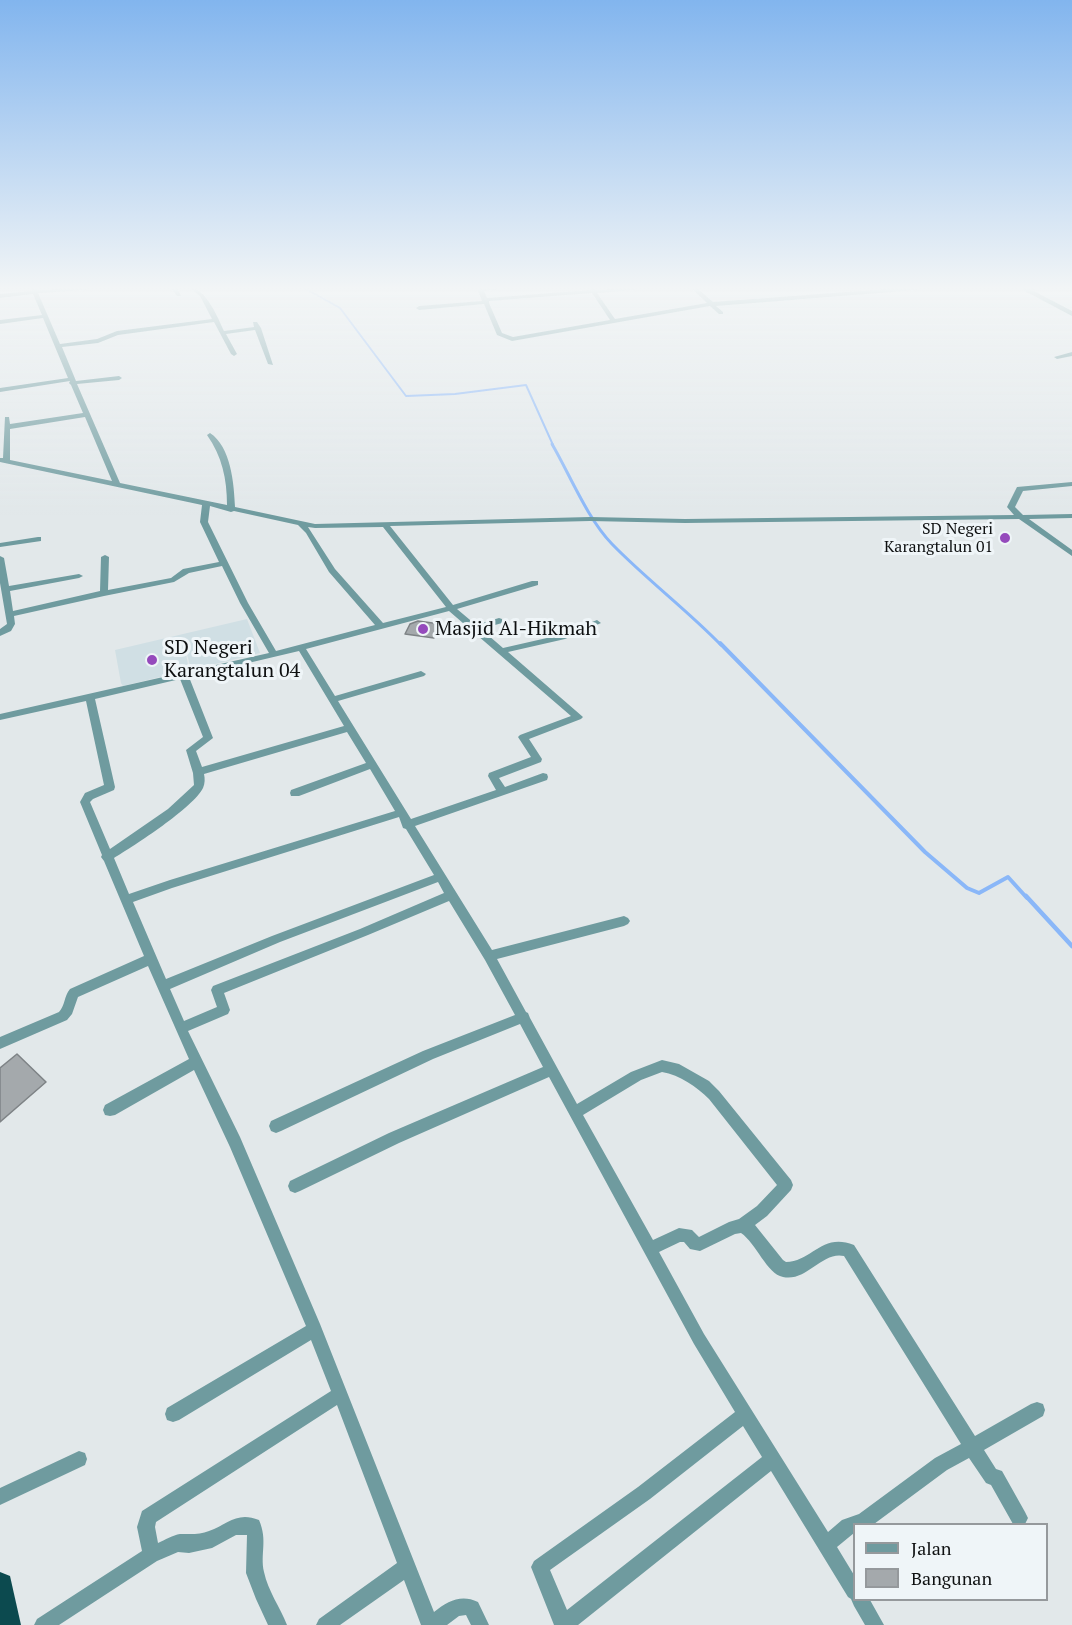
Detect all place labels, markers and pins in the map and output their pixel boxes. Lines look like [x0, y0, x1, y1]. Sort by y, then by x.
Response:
place label: SD Negeri Karangtalun 01 [884, 519, 993, 557]
marker: SD Negeri Karangtalun 01 [998, 531, 1012, 545]
place label: Masjid Al-Hikmah [435, 617, 597, 641]
marker: Masjid Al-Hikmah [416, 622, 430, 636]
place label: SD Negeri Karangtalun 04 [164, 636, 300, 683]
marker: SD Negeri Karangtalun 04 [145, 653, 159, 667]

